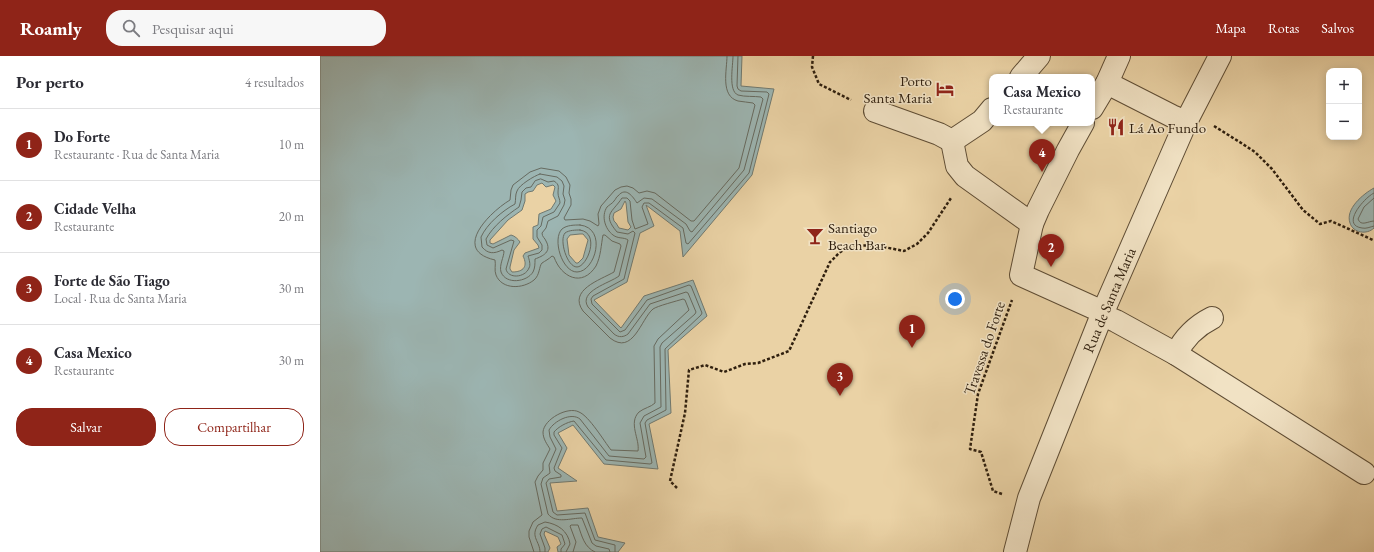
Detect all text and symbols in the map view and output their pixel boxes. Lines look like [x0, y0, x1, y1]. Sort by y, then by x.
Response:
search box [106, 10, 386, 46]
text: Roamly [20, 16, 82, 41]
icon: search [120, 17, 142, 39]
text: Pesquisar aqui [152, 19, 234, 38]
text: Mapa [1215, 19, 1246, 37]
text: Rotas [1268, 19, 1299, 37]
text: Salvos [1321, 19, 1354, 37]
map controls [1326, 68, 1362, 140]
button: + [1326, 68, 1362, 104]
text: Por perto [16, 71, 84, 93]
place label: Porto Santa Maria [864, 71, 932, 107]
text: 4 resultados [245, 74, 304, 91]
popup [989, 74, 1095, 126]
hotel icon: Porto Santa Maria [935, 79, 955, 99]
text: Casa Mexico [1003, 82, 1081, 101]
text: Restaurante [1003, 101, 1063, 118]
button: − [1326, 104, 1362, 140]
restaurant icon: Lá Ao Fundo [1106, 117, 1126, 137]
place label: Lá Ao Fundo [1129, 118, 1206, 137]
text: Do Forte [54, 127, 110, 146]
text: 1 [26, 136, 32, 153]
text: 10 m [279, 136, 304, 153]
pin: 4 [1029, 139, 1055, 172]
text: Restaurante · Rua de Santa Maria [54, 146, 219, 163]
text: Cidade Velha [54, 199, 136, 218]
text: 2 [26, 208, 32, 225]
text: 20 m [279, 208, 304, 225]
text: Restaurante [54, 218, 114, 235]
place label: Santiago Beach Bar [828, 218, 885, 254]
bar icon: Santiago Beach Bar [805, 226, 825, 246]
pin: 2 [1038, 234, 1064, 267]
street label: Rua de Santa Maria [1078, 245, 1140, 355]
text: Forte de São Tiago [54, 271, 170, 290]
text: 3 [26, 280, 32, 297]
text: 30 m [279, 280, 304, 297]
your location [945, 289, 965, 309]
text: Local · Rua de Santa Maria [54, 290, 187, 307]
street label: Travessa do Forte [959, 298, 1009, 398]
pin: 1 [899, 315, 925, 348]
text: Casa Mexico [54, 343, 132, 362]
text: 4 [26, 352, 32, 369]
text: 30 m [279, 352, 304, 369]
text: Restaurante [54, 362, 114, 379]
pin: 3 [827, 363, 853, 396]
button: Salvar [16, 408, 156, 446]
button: Compartilhar [164, 408, 304, 446]

